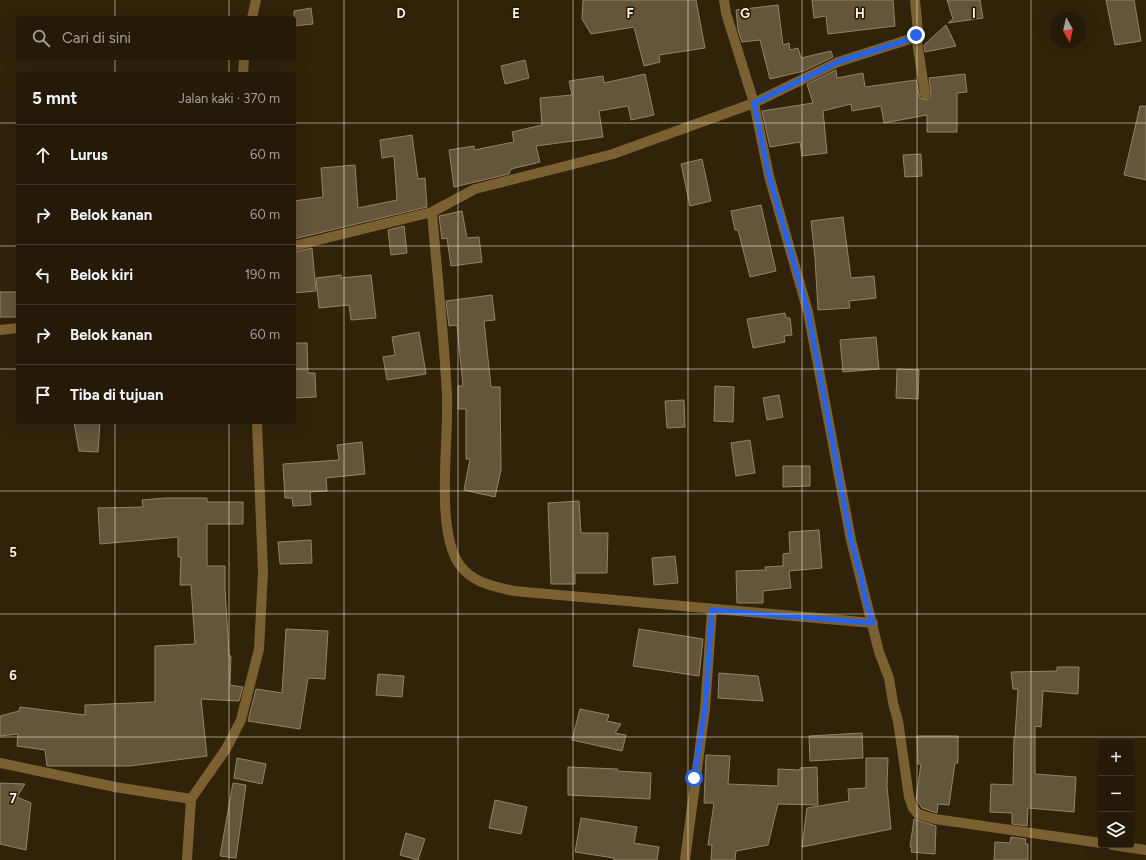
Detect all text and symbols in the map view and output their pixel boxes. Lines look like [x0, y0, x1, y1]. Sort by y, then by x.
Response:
text: D [396, 6, 406, 21]
text: E [512, 6, 520, 21]
text: F [626, 6, 634, 21]
text: G [740, 6, 750, 21]
text: H [855, 6, 865, 21]
text: I [972, 6, 976, 21]
north arrow [1050, 12, 1086, 48]
search box [16, 16, 296, 60]
route end [907, 26, 925, 44]
icon: search [30, 27, 52, 49]
text: Cari di sini [62, 29, 131, 47]
text: 5 mnt [32, 88, 77, 108]
text: Jalan kaki · 370 m [178, 91, 280, 106]
icon: ahead [32, 144, 54, 166]
text: Lurus [70, 146, 108, 164]
text: 60 m [250, 147, 280, 162]
icon: right [32, 204, 54, 226]
text: Belok kanan [70, 206, 152, 224]
text: 60 m [250, 207, 280, 222]
icon: left [32, 264, 54, 286]
text: Belok kiri [70, 266, 133, 284]
text: 190 m [245, 267, 280, 282]
icon: right [32, 324, 54, 346]
text: Belok kanan [70, 326, 152, 344]
text: 60 m [250, 327, 280, 342]
icon: arrive [32, 384, 54, 406]
text: Tiba di tujuan [70, 386, 164, 404]
text: 5 [9, 545, 17, 560]
text: 6 [9, 668, 17, 683]
map controls [1098, 740, 1134, 848]
button: + [1098, 740, 1134, 776]
route start [685, 769, 703, 787]
button: − [1098, 776, 1134, 812]
text: 7 [9, 791, 17, 806]
button: layers [1098, 812, 1134, 848]

